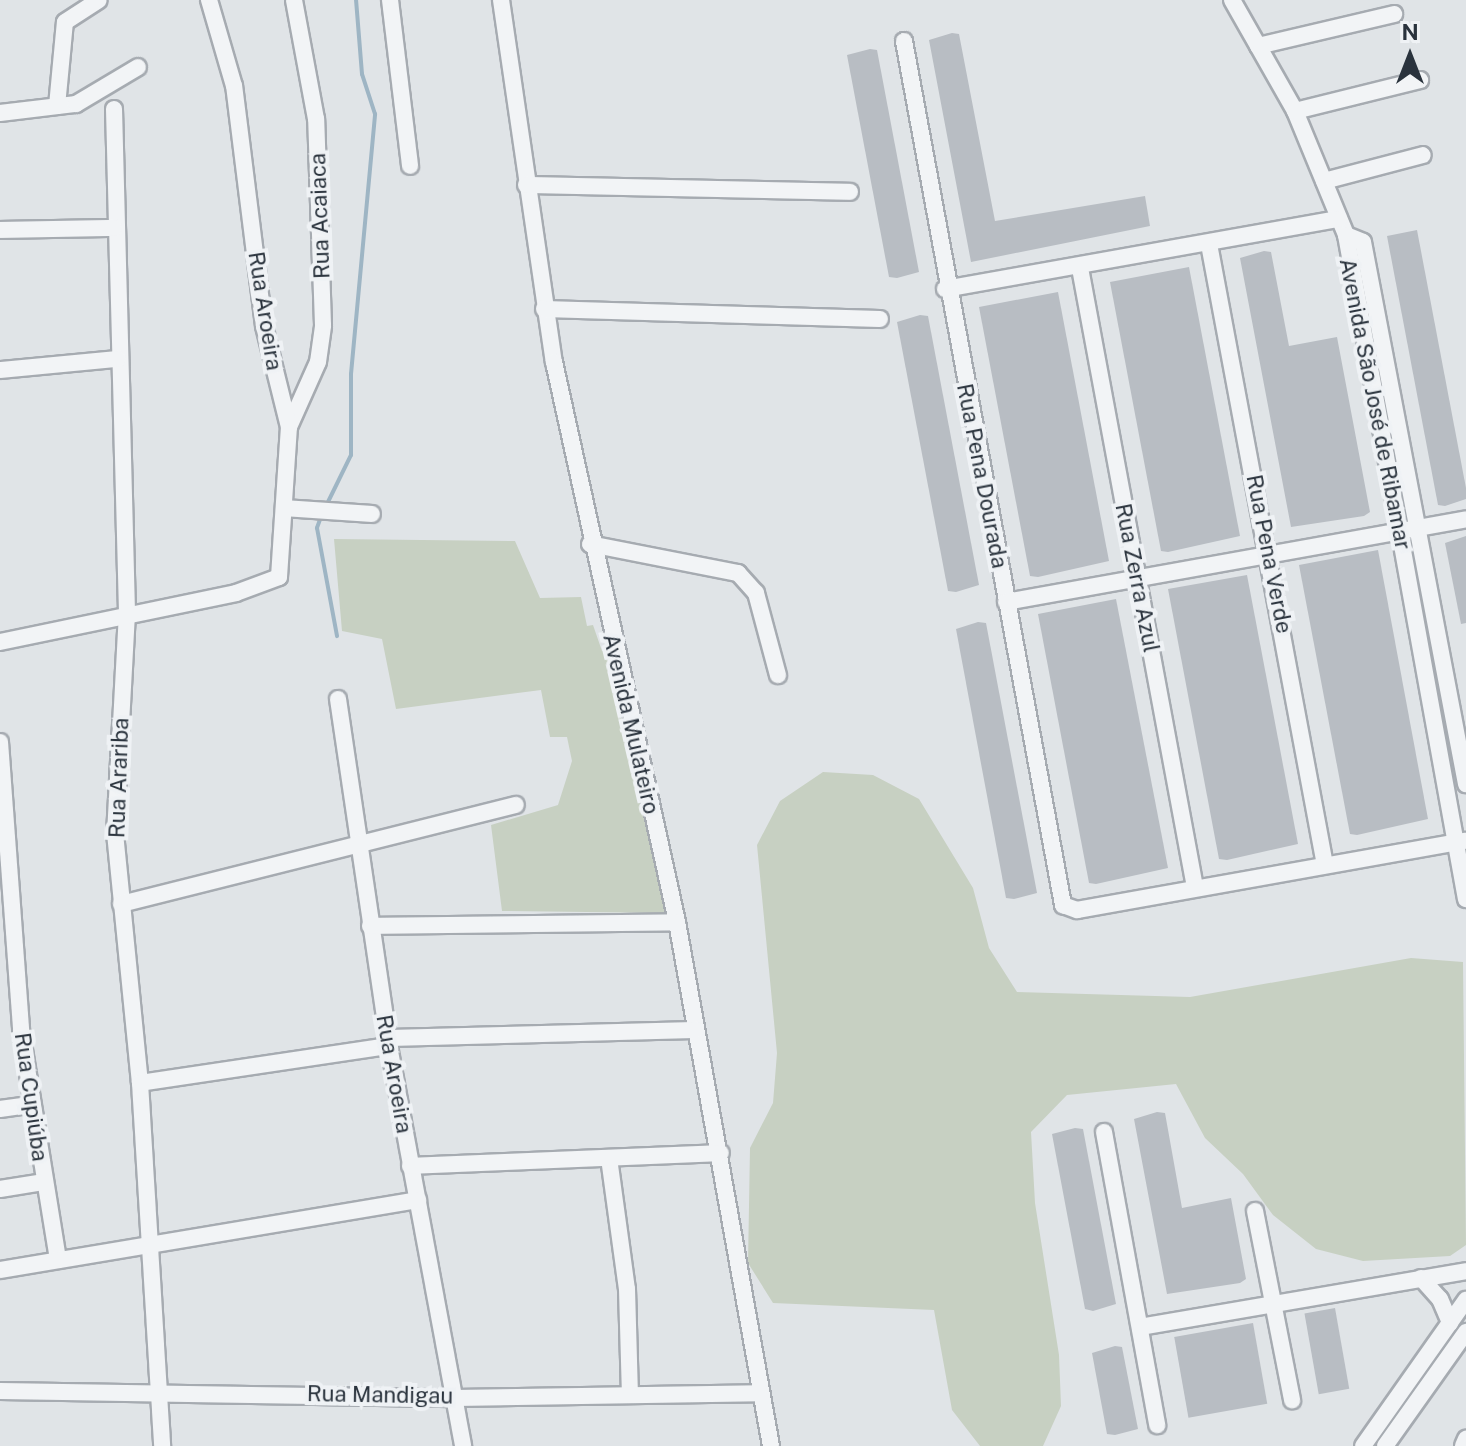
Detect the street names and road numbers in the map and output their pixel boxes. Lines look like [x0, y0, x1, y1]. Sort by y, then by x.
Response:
street label: Rua Acaiaca [305, 153, 335, 279]
street label: Rua Aroeira [243, 250, 287, 372]
street label: Avenida São José de Ribamar [1334, 256, 1416, 552]
street label: Rua Pena Dourada [951, 381, 1013, 571]
street label: Rua Pena Verde [1241, 472, 1297, 636]
street label: Rua Zerra Azul [1110, 501, 1164, 655]
street label: Avenida Mulateiro [597, 631, 665, 817]
street label: Rua Arariba [104, 717, 134, 839]
street label: Rua Aroeira [371, 1013, 417, 1135]
street label: Rua Cupiúba [9, 1031, 53, 1163]
street label: Rua Mandigau [307, 1381, 453, 1409]

